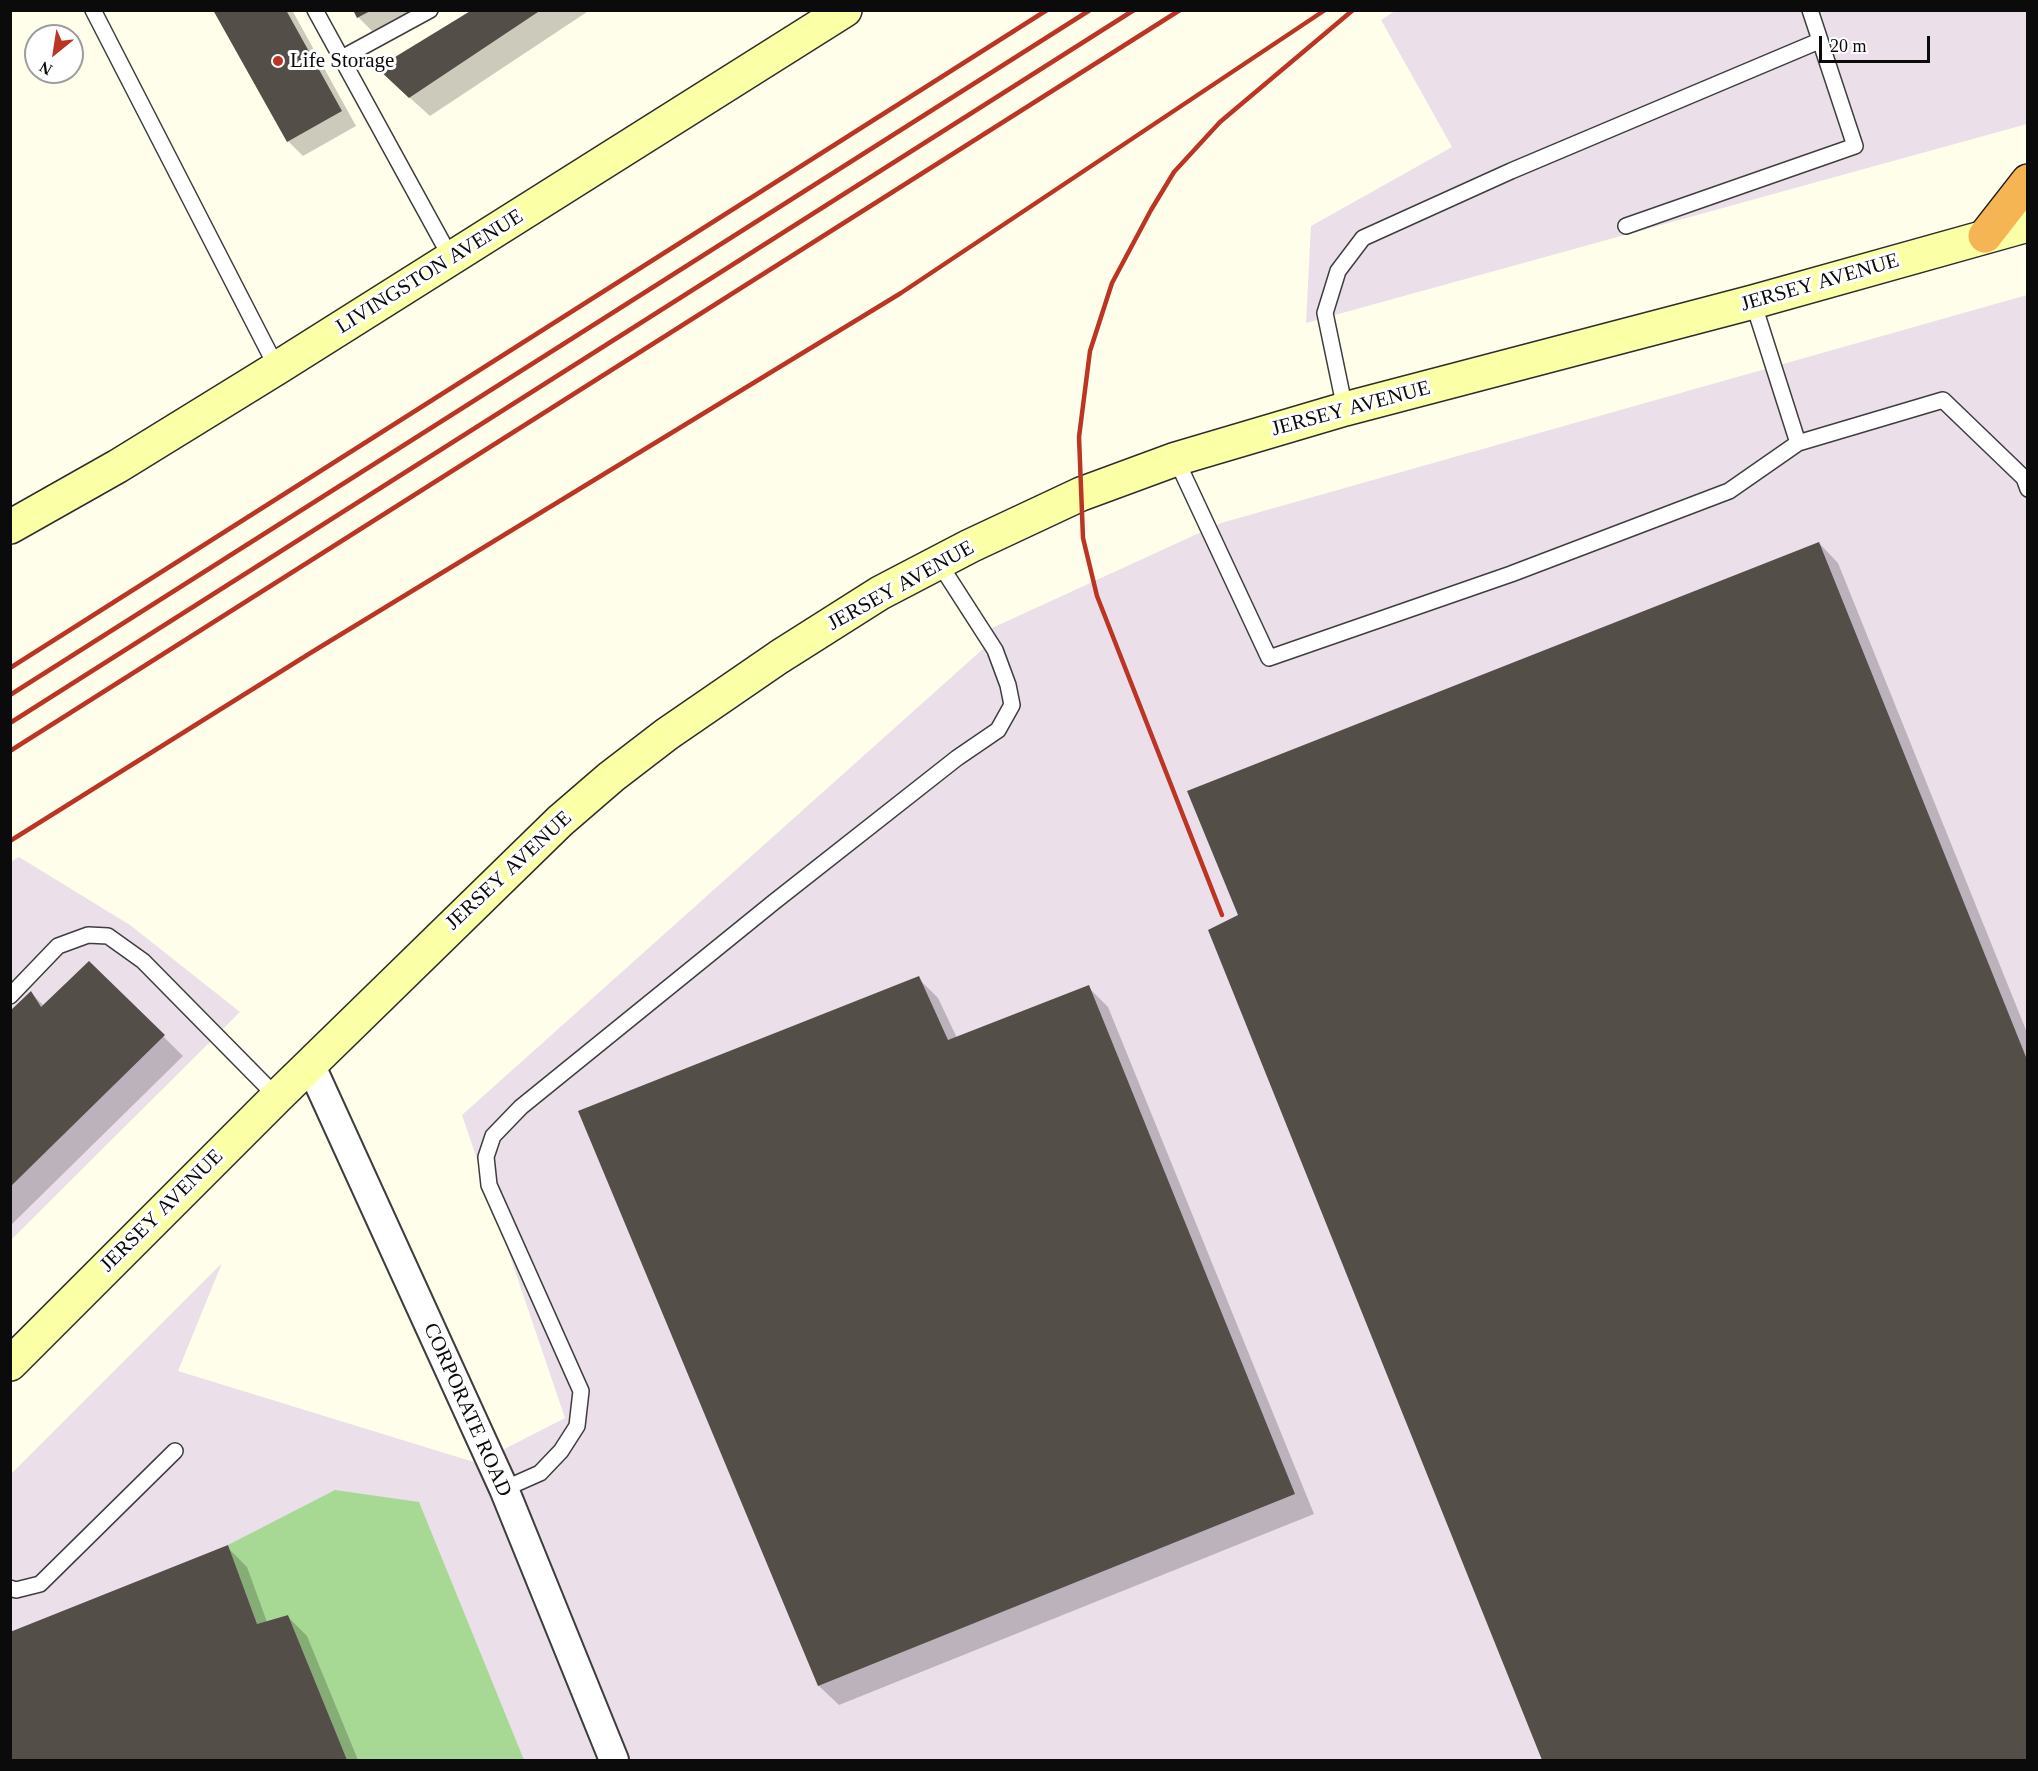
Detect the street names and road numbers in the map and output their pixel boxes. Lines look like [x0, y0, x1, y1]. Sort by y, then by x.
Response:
street label: LIVINGSTON AVENUE [332, 204, 528, 340]
street label: JERSEY AVENUE [1738, 248, 1902, 318]
street label: JERSEY AVENUE [1269, 376, 1433, 442]
street label: JERSEY AVENUE [823, 535, 979, 637]
street label: JERSEY AVENUE [441, 806, 577, 936]
street label: JERSEY AVENUE [95, 1144, 229, 1278]
street label: CORPORATE ROAD [417, 1319, 517, 1501]

